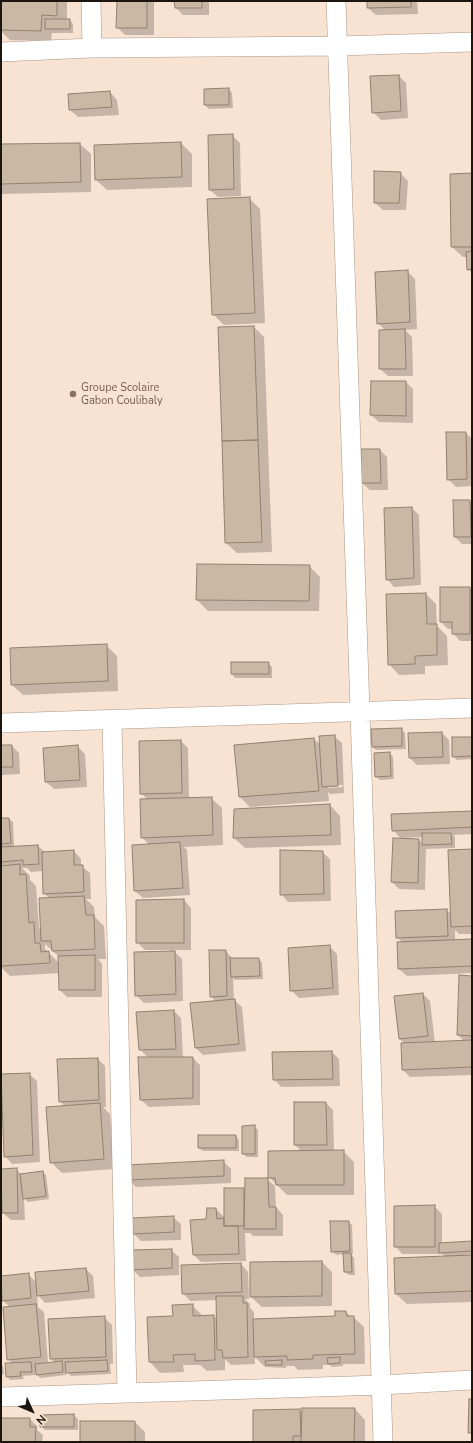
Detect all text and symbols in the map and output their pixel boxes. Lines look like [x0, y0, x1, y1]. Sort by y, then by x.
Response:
place label: Groupe Scolaire Gabon Coulibaly [81, 381, 163, 407]
marker: Groupe Scolaire Gabon Coulibaly [68, 389, 78, 399]
north arrow [12, 1391, 52, 1431]
text: N [33, 1412, 49, 1428]

